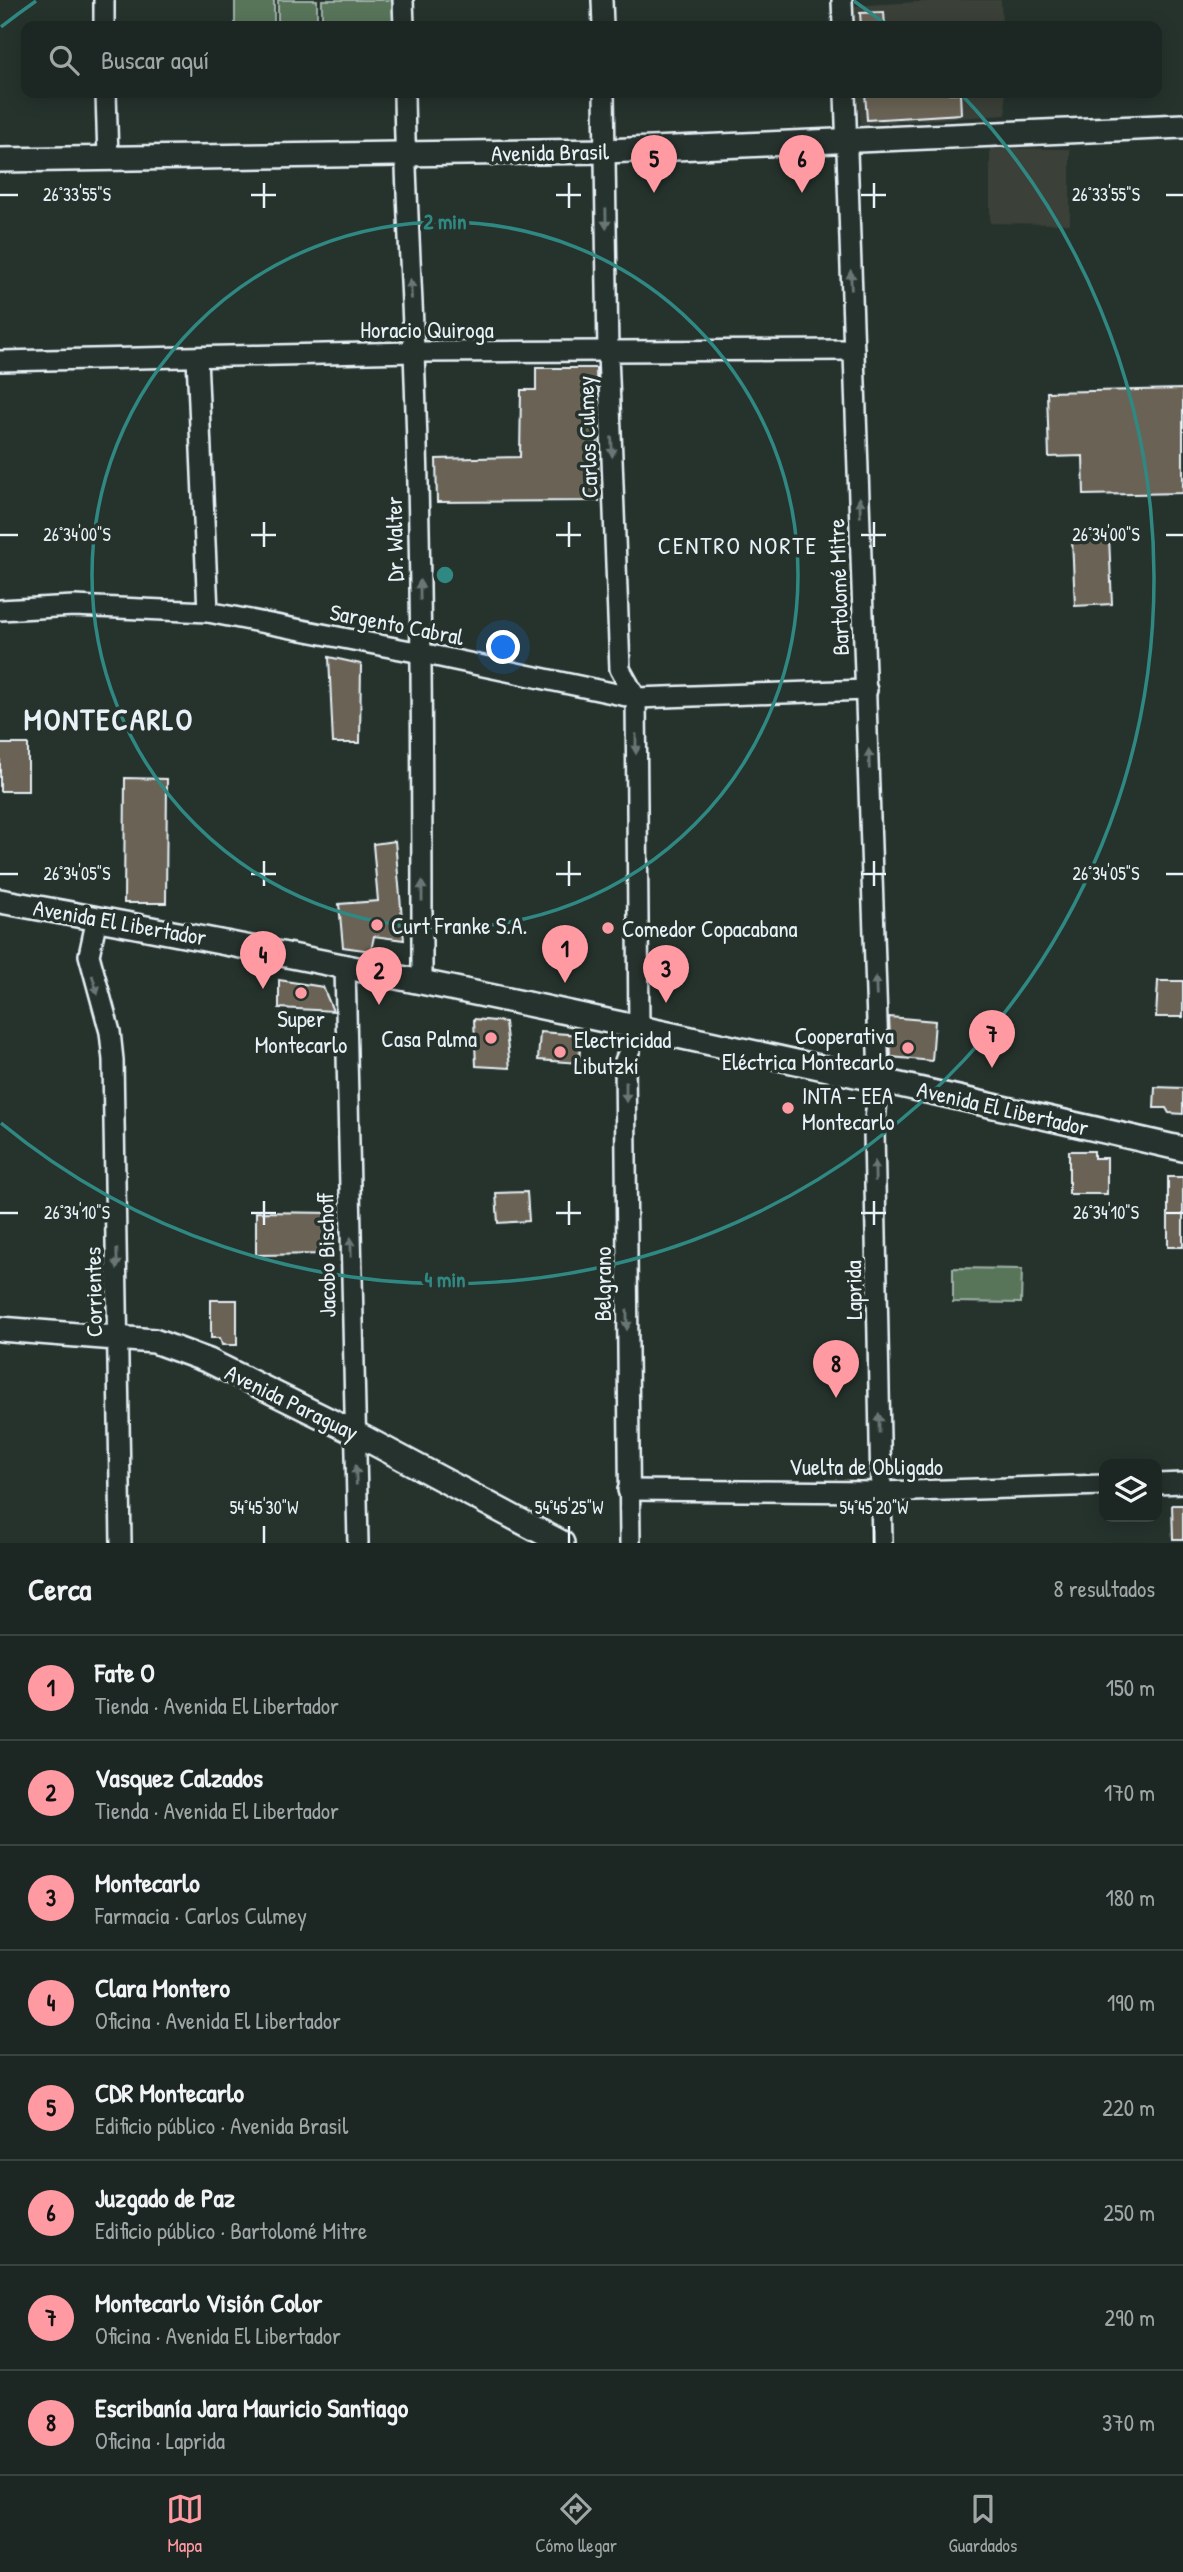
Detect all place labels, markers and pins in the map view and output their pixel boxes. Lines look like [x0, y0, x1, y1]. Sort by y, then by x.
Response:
pin: 5 [631, 135, 677, 193]
pin: 6 [779, 135, 825, 193]
centre of rings [433, 563, 457, 587]
place label: Curt Franke S.A. [391, 910, 527, 941]
place label: Comedor Copacabana [622, 913, 798, 944]
marker: Curt Franke S.A. [369, 917, 385, 933]
marker: Comedor Copacabana [600, 920, 616, 936]
pin: 1 [542, 925, 588, 983]
pin: 4 [240, 931, 286, 989]
pin: 3 [643, 945, 689, 1003]
pin: 2 [356, 947, 402, 1005]
marker: Super Montecarlo [293, 985, 309, 1001]
place label: Super Montecarlo [255, 1003, 347, 1060]
pin: 7 [969, 1010, 1015, 1068]
place label: Cooperativa Eléctrica Montecarlo [722, 1020, 894, 1077]
place label: Casa Palma [381, 1023, 477, 1054]
place label: Electricidad Libutzki [574, 1024, 671, 1081]
marker: Casa Palma [483, 1030, 499, 1046]
marker: Cooperativa Eléctrica Montecarlo [900, 1040, 916, 1056]
marker: Electricidad Libutzki [552, 1044, 568, 1060]
place label: INTA - EEA Montecarlo [802, 1080, 895, 1137]
marker: INTA - EEA Montecarlo [780, 1100, 796, 1116]
pin: 8 [813, 1340, 859, 1398]

